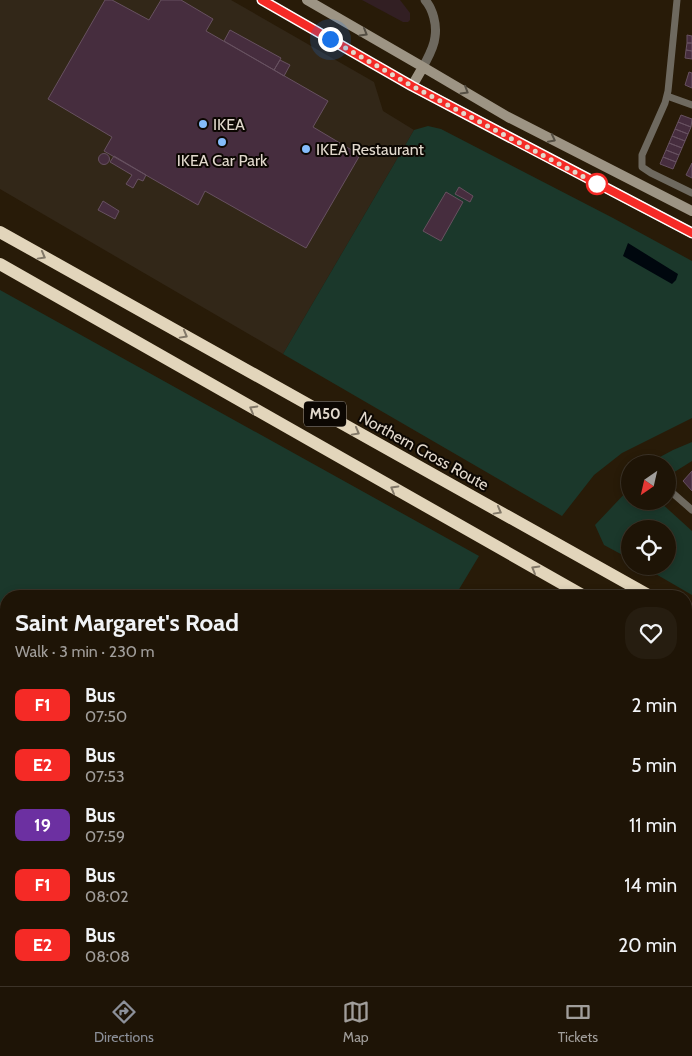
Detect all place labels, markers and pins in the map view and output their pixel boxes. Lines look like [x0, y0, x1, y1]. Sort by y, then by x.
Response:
place label: IKEA [213, 115, 245, 134]
marker: IKEA [197, 118, 209, 130]
marker: IKEA Car Park [216, 136, 228, 148]
place label: IKEA Restaurant [316, 140, 425, 159]
marker: IKEA Restaurant [300, 143, 312, 155]
place label: IKEA Car Park [177, 151, 268, 170]
unlabelled marker [586, 173, 608, 195]

